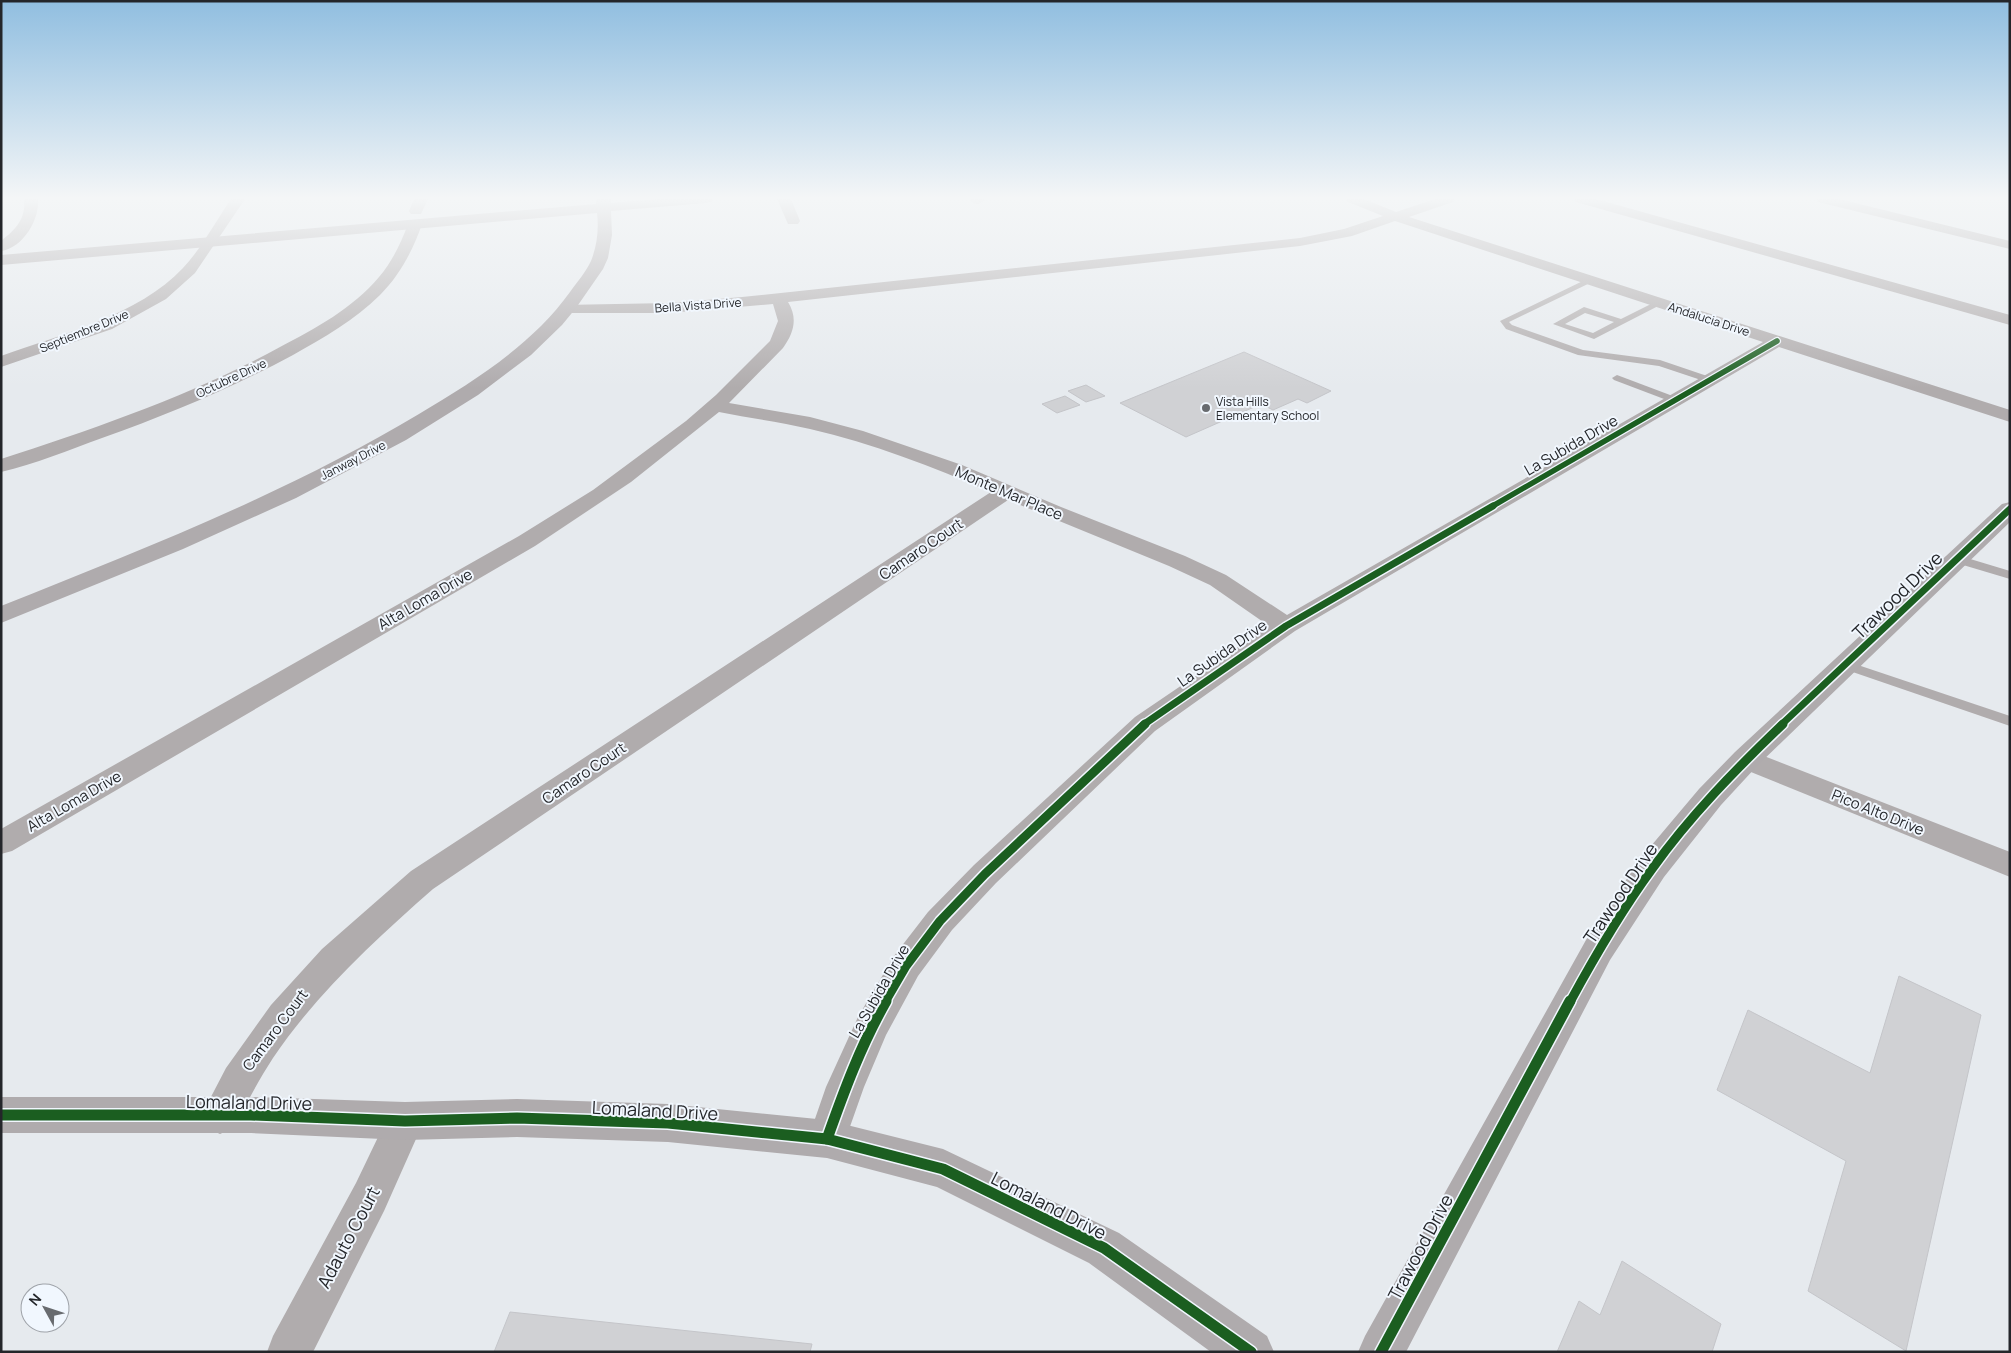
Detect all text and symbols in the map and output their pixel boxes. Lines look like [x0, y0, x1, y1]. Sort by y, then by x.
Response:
street label: Bella Vista Drive [654, 293, 742, 317]
street label: Andalucia Drive [1666, 298, 1752, 340]
street label: Septiembre Drive [37, 305, 131, 357]
street label: Octubre Drive [193, 354, 269, 402]
place label: Vista Hills Elementary School [1216, 393, 1319, 424]
marker: Vista Hills Elementary School [1200, 402, 1212, 414]
street label: La Subida Drive [1520, 410, 1622, 480]
street label: Janway Drive [317, 436, 389, 484]
street label: Monte Mar Place [952, 461, 1066, 525]
street label: Camaro Court [875, 513, 967, 585]
street label: Trawood Drive [1847, 546, 1947, 644]
street label: Alta Loma Drive [374, 563, 476, 635]
street label: La Subida Drive [1173, 614, 1271, 692]
street label: Camaro Court [538, 737, 630, 809]
street label: Alta Loma Drive [23, 765, 125, 837]
street label: Pico Alto Drive [1829, 784, 1928, 840]
street label: Trawood Drive [1577, 838, 1663, 948]
street label: La Subida Drive [844, 940, 914, 1042]
street label: Camaro Court [237, 985, 313, 1075]
street label: Lomaland Drive [186, 1089, 312, 1115]
street label: Lomaland Drive [591, 1095, 719, 1125]
street label: Lomaland Drive [987, 1166, 1111, 1244]
street label: Adauto Court [311, 1182, 385, 1292]
street label: Trawood Drive [1382, 1190, 1458, 1304]
north arrow [20, 1283, 70, 1333]
text: N [24, 1289, 45, 1309]

